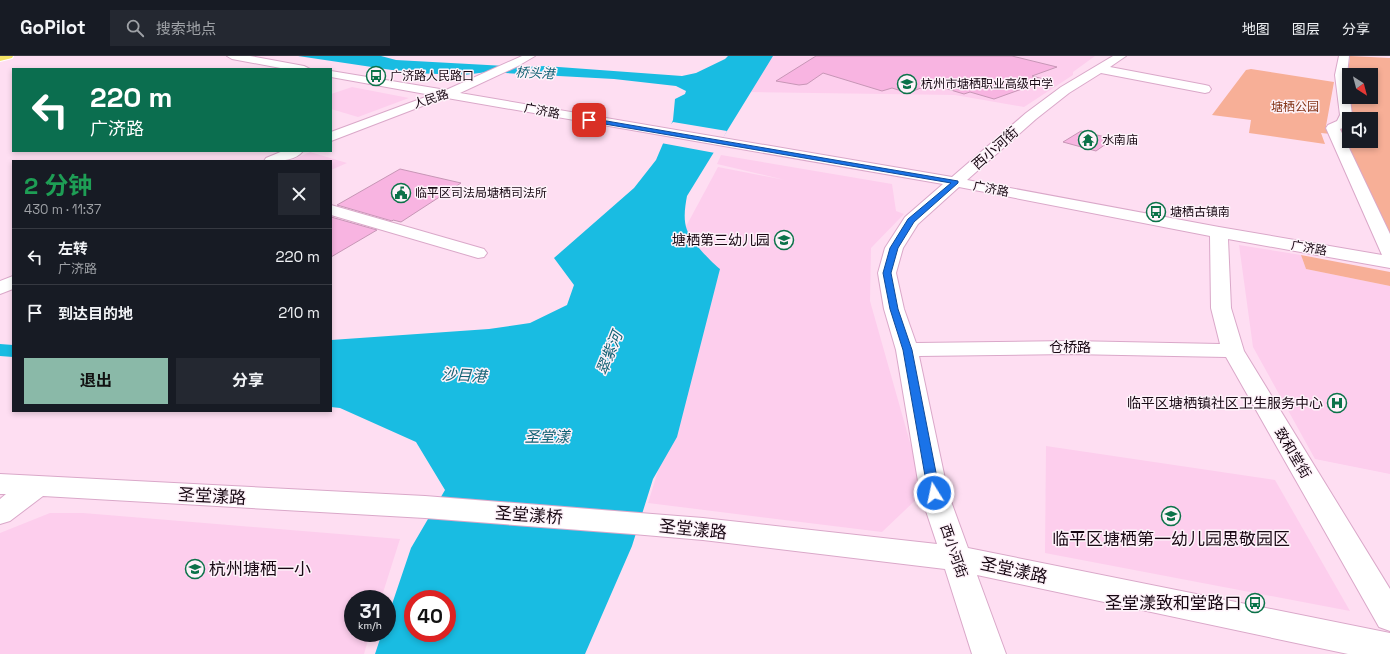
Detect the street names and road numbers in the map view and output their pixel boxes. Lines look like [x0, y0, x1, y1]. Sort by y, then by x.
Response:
street label: 人民路 [411, 86, 451, 112]
street label: 广济路 [523, 100, 561, 122]
street label: 西小河街 [968, 123, 1022, 173]
street label: 广济路 [972, 178, 1010, 200]
street label: 广济路 [1290, 237, 1328, 259]
street label: 仓桥路 [1049, 338, 1091, 356]
street label: 致和堂街 [1271, 424, 1315, 482]
street label: 圣堂漾路 [177, 483, 247, 509]
street label: 圣堂漾桥 [494, 502, 564, 528]
street label: 圣堂漾路 [658, 515, 728, 543]
street label: 西小河街 [936, 522, 972, 580]
street label: 圣堂漾路 [978, 552, 1050, 588]

